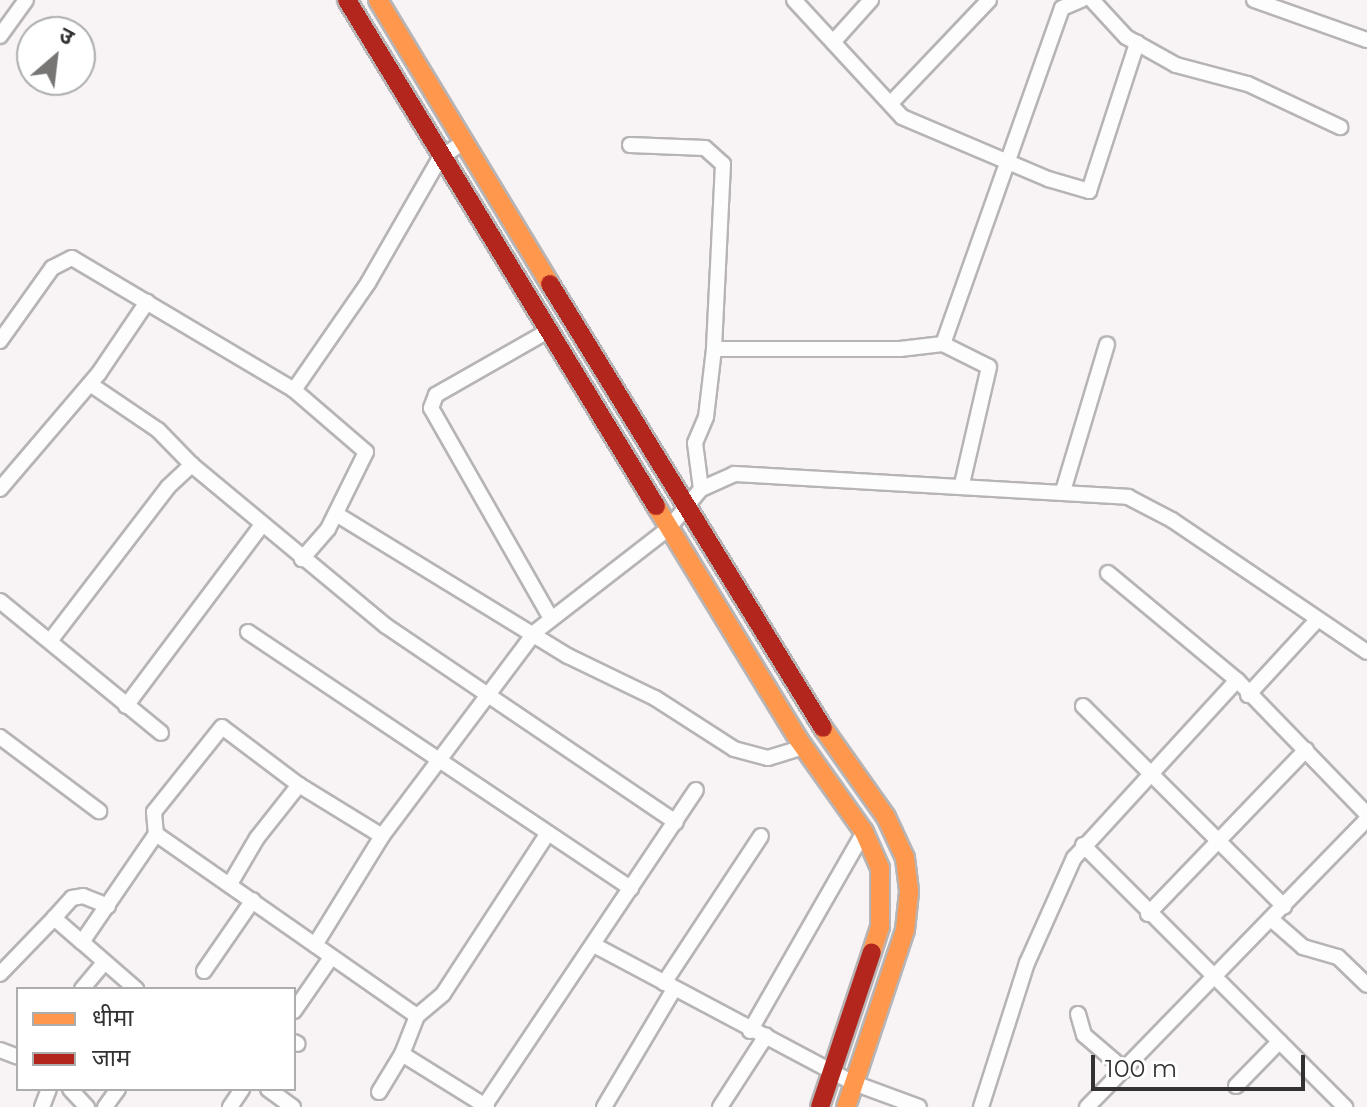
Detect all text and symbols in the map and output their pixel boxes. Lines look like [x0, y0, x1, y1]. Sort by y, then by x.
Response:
north arrow [16, 16, 96, 96]
text: उ [55, 21, 79, 51]
legend [16, 987, 296, 1091]
text: धीमा [92, 1003, 134, 1032]
scale bar [1095, 1039, 1309, 1089]
text: जाम [92, 1043, 130, 1072]
text: 100 m [1105, 1054, 1177, 1083]

